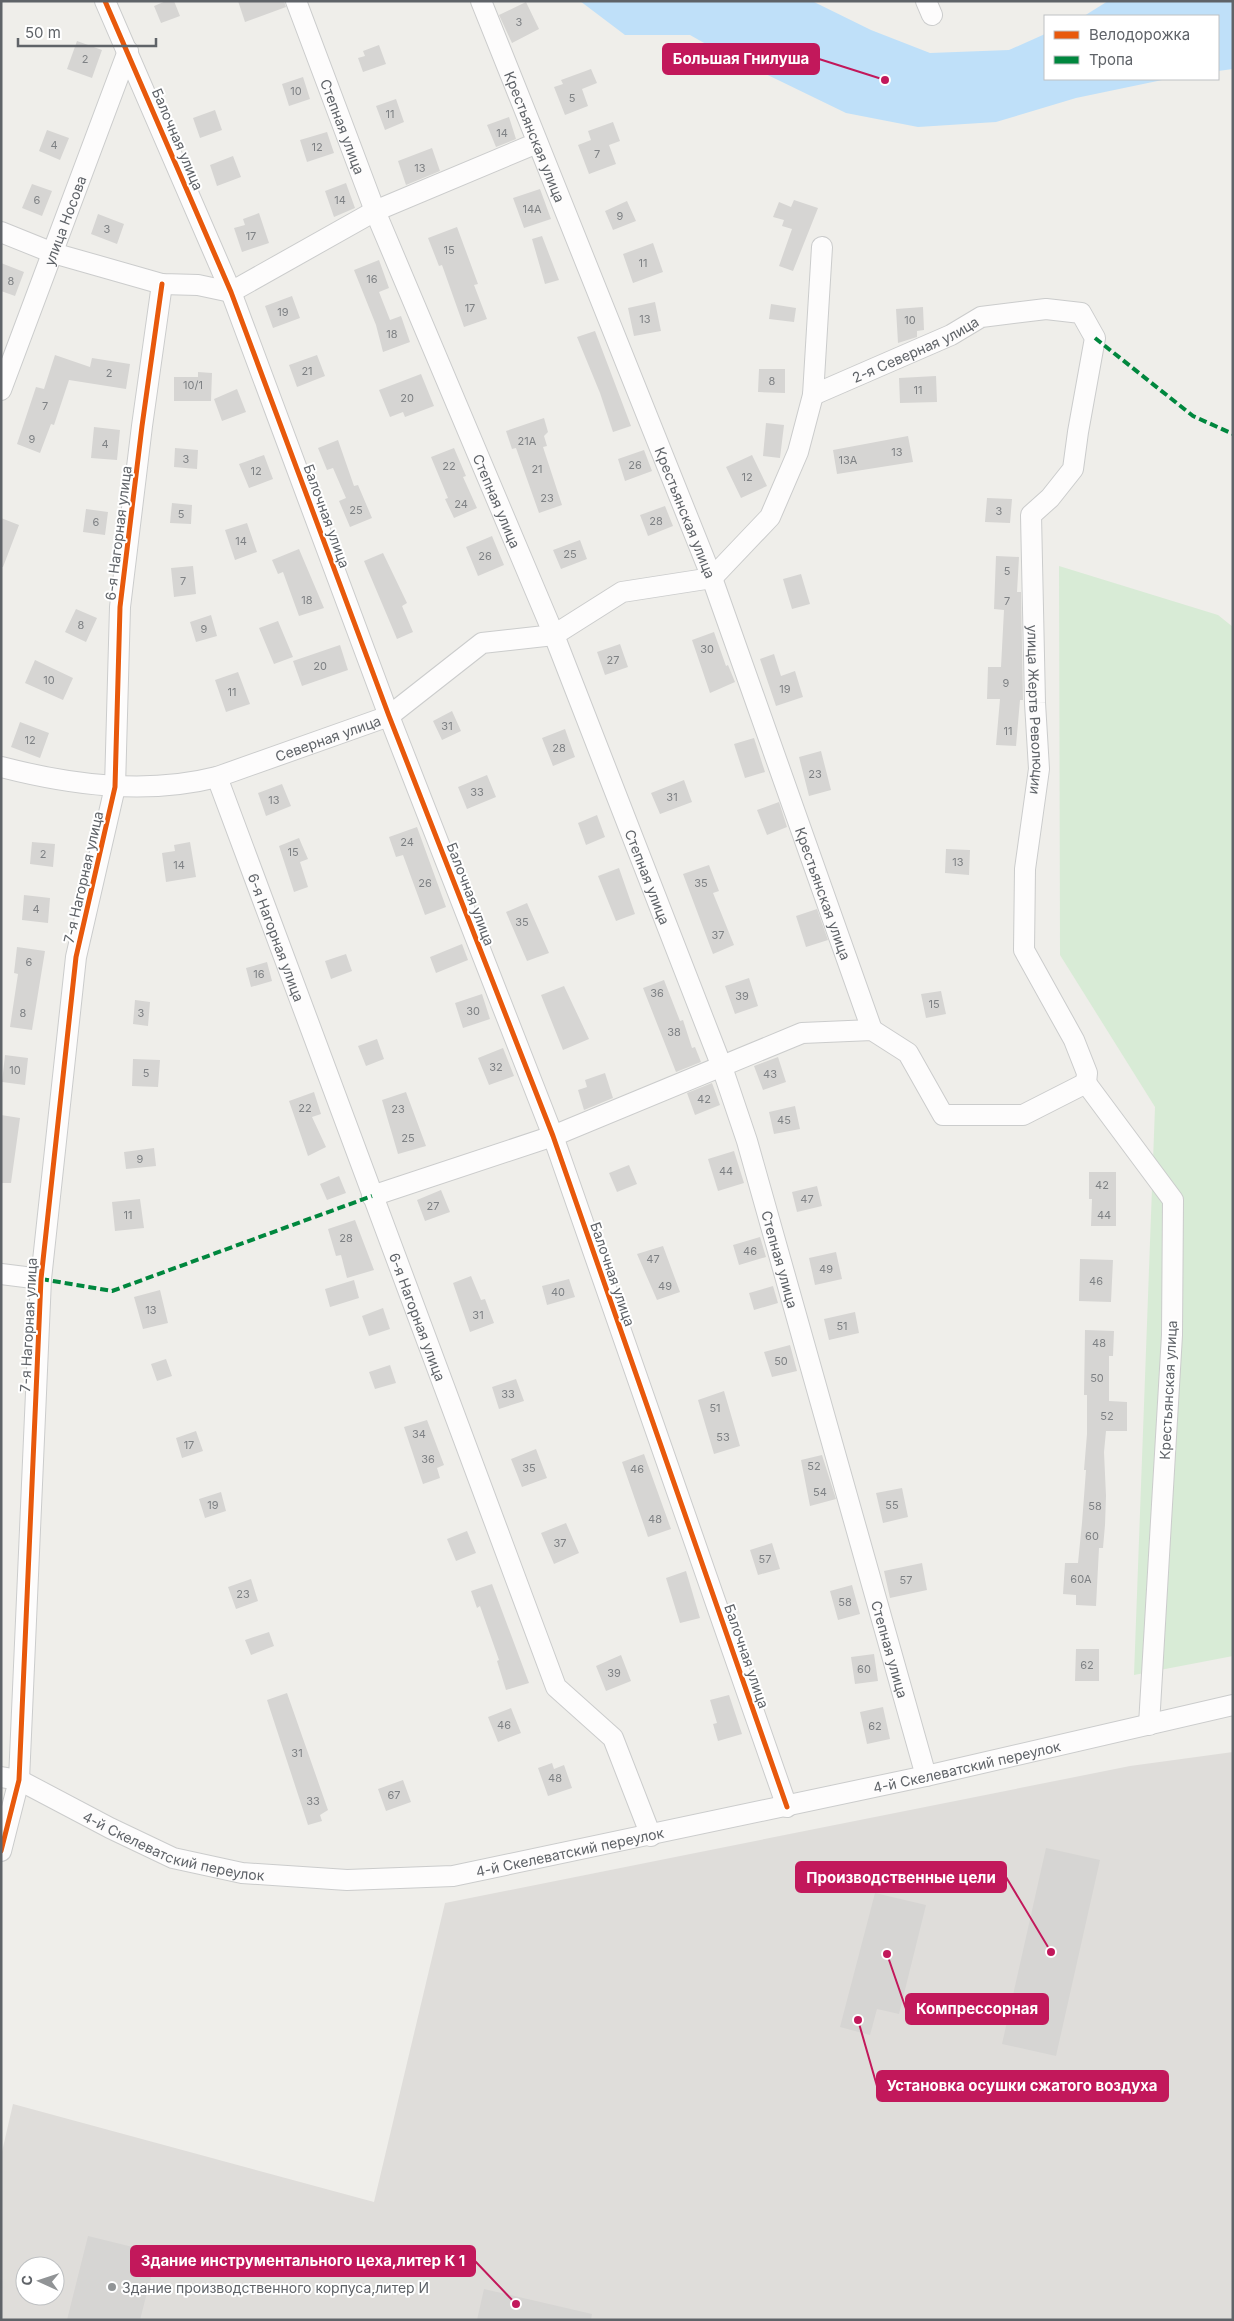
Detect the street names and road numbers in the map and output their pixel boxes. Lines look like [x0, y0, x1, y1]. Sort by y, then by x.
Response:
street label: Крестьянская улица [501, 68, 569, 205]
street label: Степная улица [318, 76, 369, 177]
street label: Балочная улица [149, 85, 207, 193]
street label: улица Носова [40, 173, 89, 268]
street label: 2-я Северная улица [849, 312, 981, 386]
street label: Крестьянская улица [652, 444, 720, 581]
street label: Степная улица [470, 451, 525, 551]
street label: Балочная улица [300, 462, 354, 570]
street label: 6-я Нагорная улица [101, 465, 135, 601]
street label: улица Жертв Революции [1025, 624, 1048, 796]
street label: Северная улица [273, 711, 383, 764]
street label: 7-я Нагорная улица [60, 809, 106, 945]
street label: Крестьянская улица [792, 825, 855, 962]
street label: Степная улица [622, 827, 674, 927]
street label: Балочная улица [443, 840, 499, 948]
street label: 6-я Нагорная улица [245, 871, 308, 1004]
street label: Степная улица [758, 1208, 802, 1310]
street label: Балочная улица [587, 1220, 639, 1328]
street label: 6-я Нагорная улица [386, 1250, 450, 1383]
street label: 7-я Нагорная улица [16, 1257, 40, 1393]
street label: Крестьянская улица [1156, 1320, 1180, 1460]
street label: Степная улица [868, 1598, 912, 1700]
street label: Балочная улица [721, 1602, 773, 1710]
street label: 4-й Скелеватский переулок [871, 1737, 1062, 1796]
street label: 4-й Скелеватский переулок [80, 1807, 265, 1883]
street label: 4-й Скелеватский переулок [474, 1823, 666, 1880]

